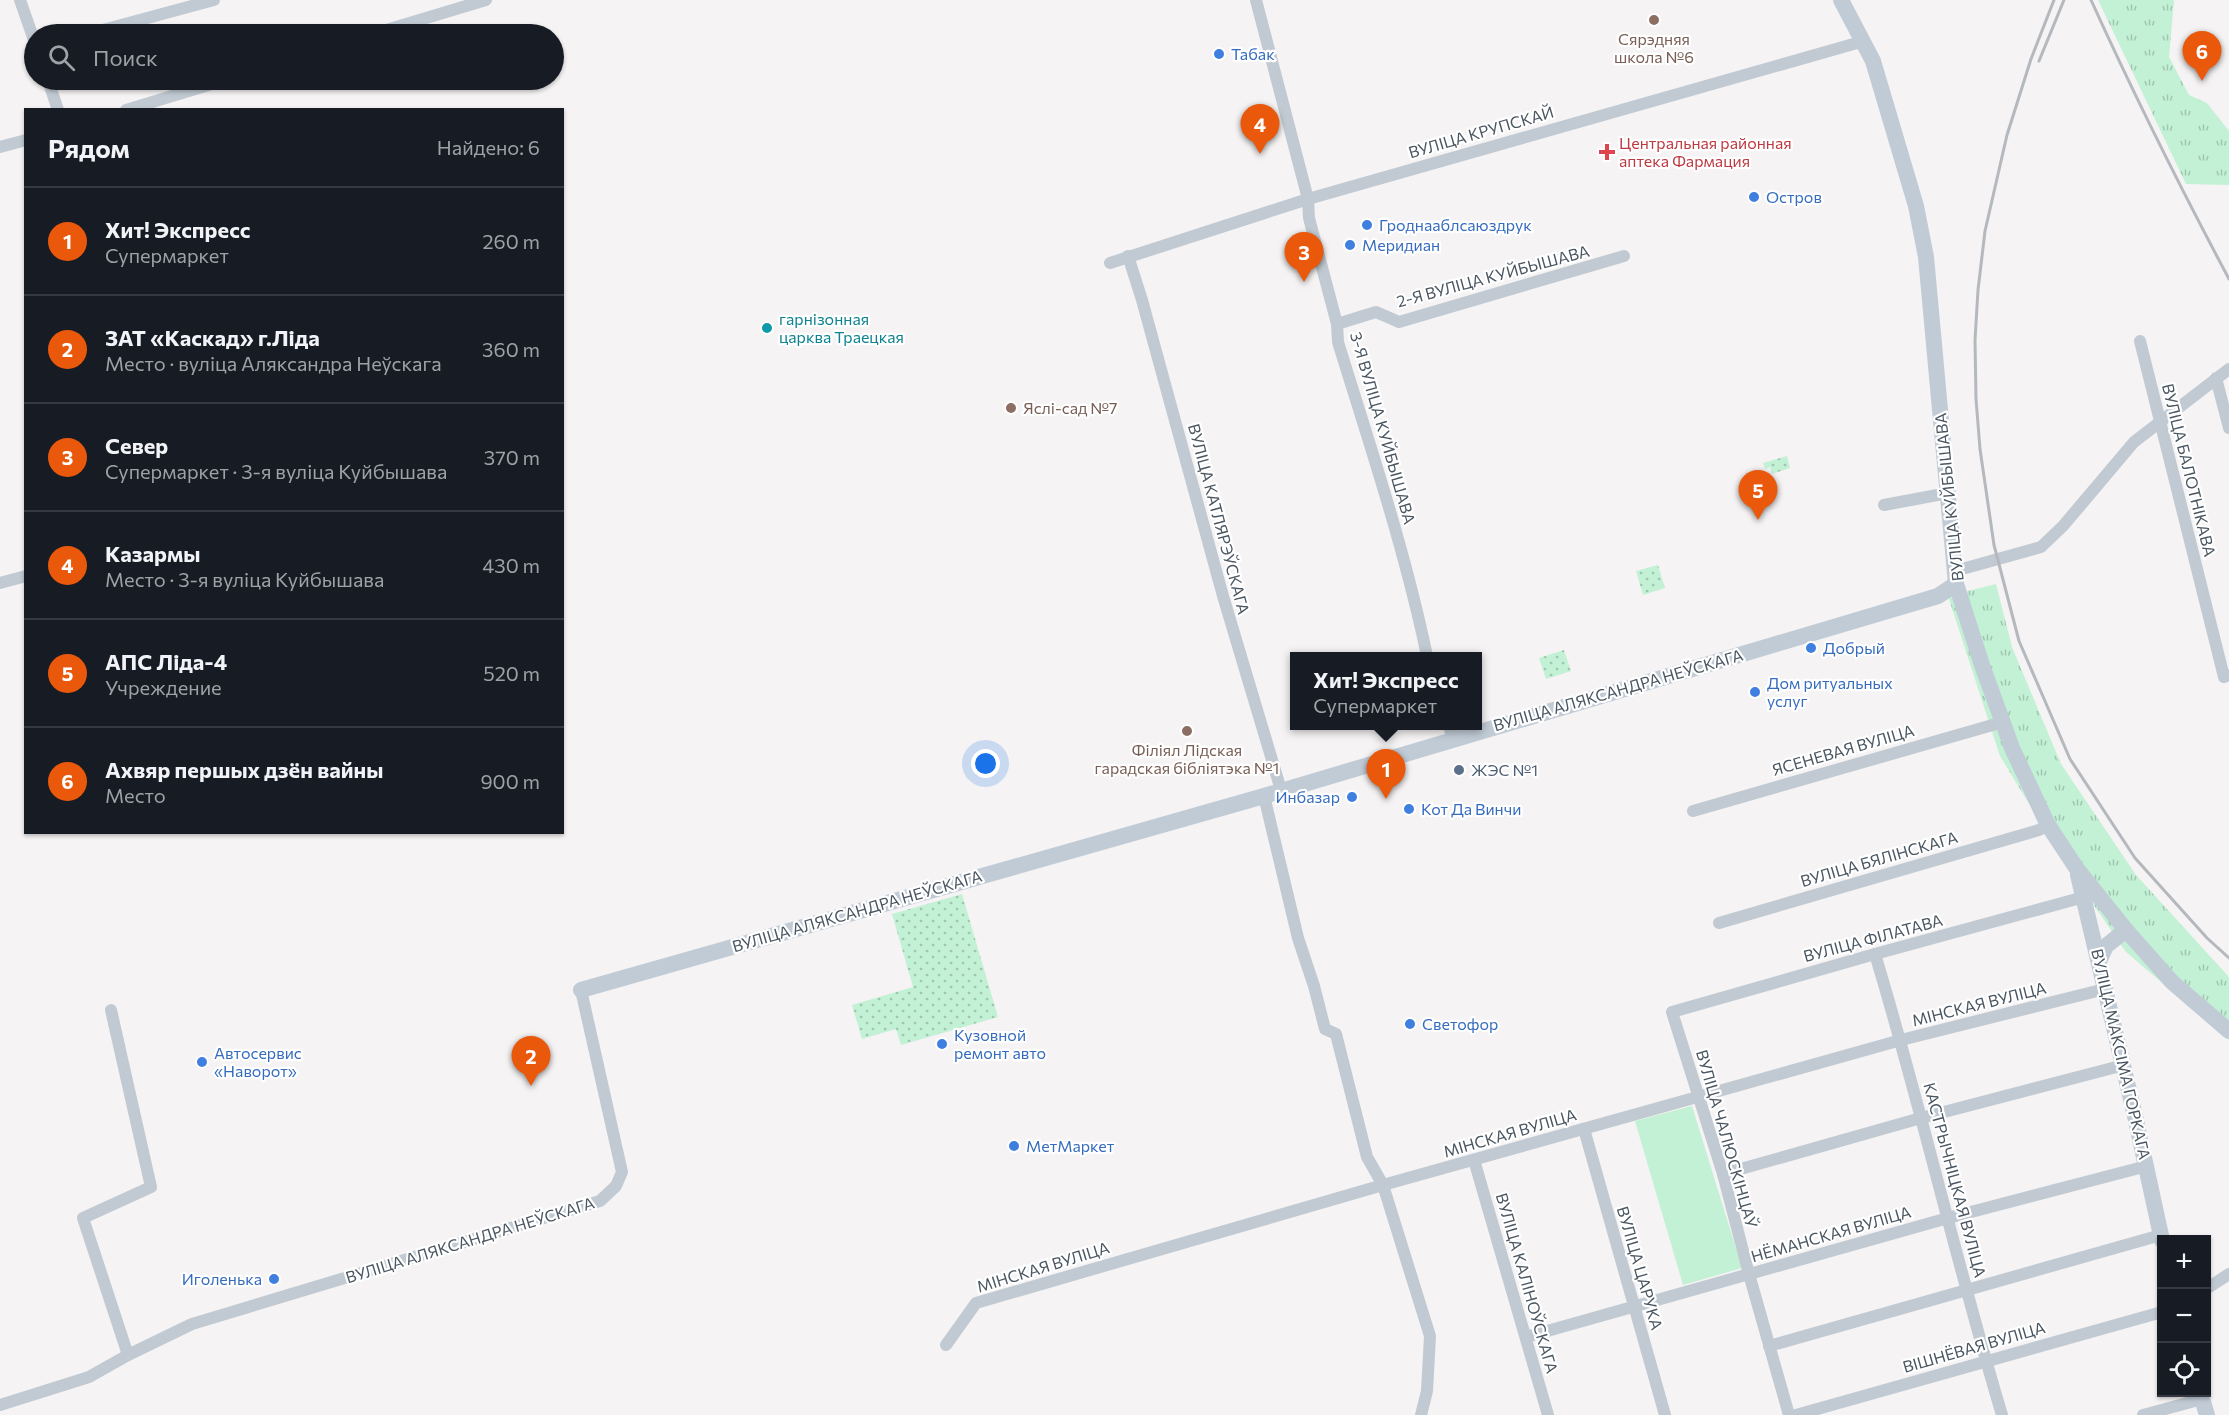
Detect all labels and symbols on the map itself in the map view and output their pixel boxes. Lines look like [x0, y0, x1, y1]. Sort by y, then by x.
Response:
marker: Сярэдняя школа №6 [1647, 13, 1661, 27]
place label: Сярэдняя школа №6 [1614, 29, 1694, 66]
pin: 6 [2182, 32, 2222, 81]
place label: Табак [1231, 44, 1275, 63]
marker: Табак [1212, 47, 1226, 61]
street label: ВУЛІЦА КРУПСКАЙ [1406, 102, 1556, 161]
pin: 4 [1240, 104, 1280, 154]
place label: Центральная районная аптека Фармация [1619, 133, 1792, 170]
marker: Центральная районная аптека Фармация [1600, 145, 1614, 159]
place label: Остров [1766, 187, 1822, 206]
marker: Остров [1747, 190, 1761, 204]
place label: Гроднааблсаюздрук [1379, 215, 1532, 234]
marker: Гроднааблсаюздрук [1360, 218, 1374, 232]
pin: 3 [1284, 232, 1324, 282]
place label: Меридиан [1362, 235, 1440, 254]
marker: Меридиан [1343, 238, 1357, 252]
street label: 2-Я ВУЛІЦА КУЙБЫШАВА [1394, 241, 1591, 310]
place label: гарнізонная царква Траецкая [779, 309, 904, 346]
marker: гарнізонная царква Траецкая [760, 321, 774, 335]
street label: 3-Я ВУЛІЦА КУЙБЫШАВА [1347, 330, 1420, 526]
street label: ВУЛІЦА БАЛОТНІКАВА [2159, 381, 2220, 558]
place label: Яслі-сад №7 [1023, 398, 1118, 417]
marker: Яслі-сад №7 [1004, 401, 1018, 415]
street label: ВУЛІЦА КУЙБЫШАВА [1930, 412, 1967, 582]
street label: ВУЛІЦА КАТЛЯРЭЎСКАГА [1185, 421, 1254, 616]
pin: 5 [1738, 470, 1778, 520]
place label: Добрый [1823, 638, 1885, 657]
marker: Добрый [1804, 641, 1818, 655]
street label: ВУЛІЦА АЛЯКСАНДРА НЕЎСКАГА [1491, 645, 1745, 734]
place label: Дом ритуальных услуг [1767, 673, 1893, 710]
marker: Дом ритуальных услуг [1748, 685, 1762, 699]
street label: ЯСЕНЕВАЯ ВУЛІЦА [1770, 720, 1916, 779]
marker: Філіял Лідская гарадская бібліятэка №1 [1180, 724, 1194, 738]
place label: Філіял Лідская гарадская бібліятэка №1 [1095, 740, 1279, 777]
your location [971, 749, 1000, 778]
pin: 1 [1366, 750, 1406, 799]
place label: ЖЭС №1 [1471, 760, 1538, 779]
marker: ЖЭС №1 [1452, 763, 1466, 777]
place label: Инбазар [1275, 787, 1340, 806]
marker: Инбазар [1345, 790, 1359, 804]
place label: Кот Да Винчи [1421, 799, 1521, 818]
marker: Кот Да Винчи [1402, 802, 1416, 816]
street label: ВУЛІЦА БЯЛІНСКАГА [1798, 827, 1960, 890]
street label: ВУЛІЦА АЛЯКСАНДРА НЕЎСКАГА [730, 866, 984, 955]
street label: ВУЛІЦА ФІЛАТАВА [1801, 910, 1945, 965]
street label: ВУЛІЦА МАКСІМА ГОРКАГА [2088, 947, 2155, 1161]
street label: МІНСКАЯ ВУЛІЦА [1910, 978, 2048, 1029]
place label: Светофор [1422, 1014, 1498, 1033]
marker: Светофор [1403, 1017, 1417, 1031]
place label: Кузовной ремонт авто [954, 1025, 1046, 1062]
pin: 2 [512, 1036, 550, 1086]
marker: Кузовной ремонт авто [935, 1037, 949, 1051]
place label: Автосервис «Наворот» [214, 1043, 302, 1080]
street label: ВУЛІЦА ЧАЛЮСКІНЦАЎ [1693, 1047, 1762, 1230]
marker: Автосервис «Наворот» [195, 1055, 209, 1069]
street label: КАСТРЫЧНІЦКАЯ ВУЛІЦА [1920, 1080, 1991, 1279]
street label: МІНСКАЯ ВУЛІЦА [1441, 1104, 1579, 1161]
place label: МетМаркет [1026, 1136, 1115, 1155]
marker: МетМаркет [1007, 1139, 1021, 1153]
street label: ВУЛІЦА КАЛІНОЎСКАГА [1493, 1191, 1562, 1375]
street label: ВУЛІЦА АЛЯКСАНДРА НЕЎСКАГА [343, 1193, 597, 1286]
street label: НЁМАНСКАЯ ВУЛІЦА [1749, 1202, 1913, 1265]
street label: ВУЛІЦА ЦАРУКА [1614, 1204, 1667, 1332]
street label: МІНСКАЯ ВУЛІЦА [974, 1237, 1111, 1296]
place label: Иголенька [182, 1269, 262, 1288]
marker: Иголенька [267, 1272, 281, 1286]
street label: ВІШНЁВАЯ ВУЛІЦА [1900, 1317, 2047, 1376]

